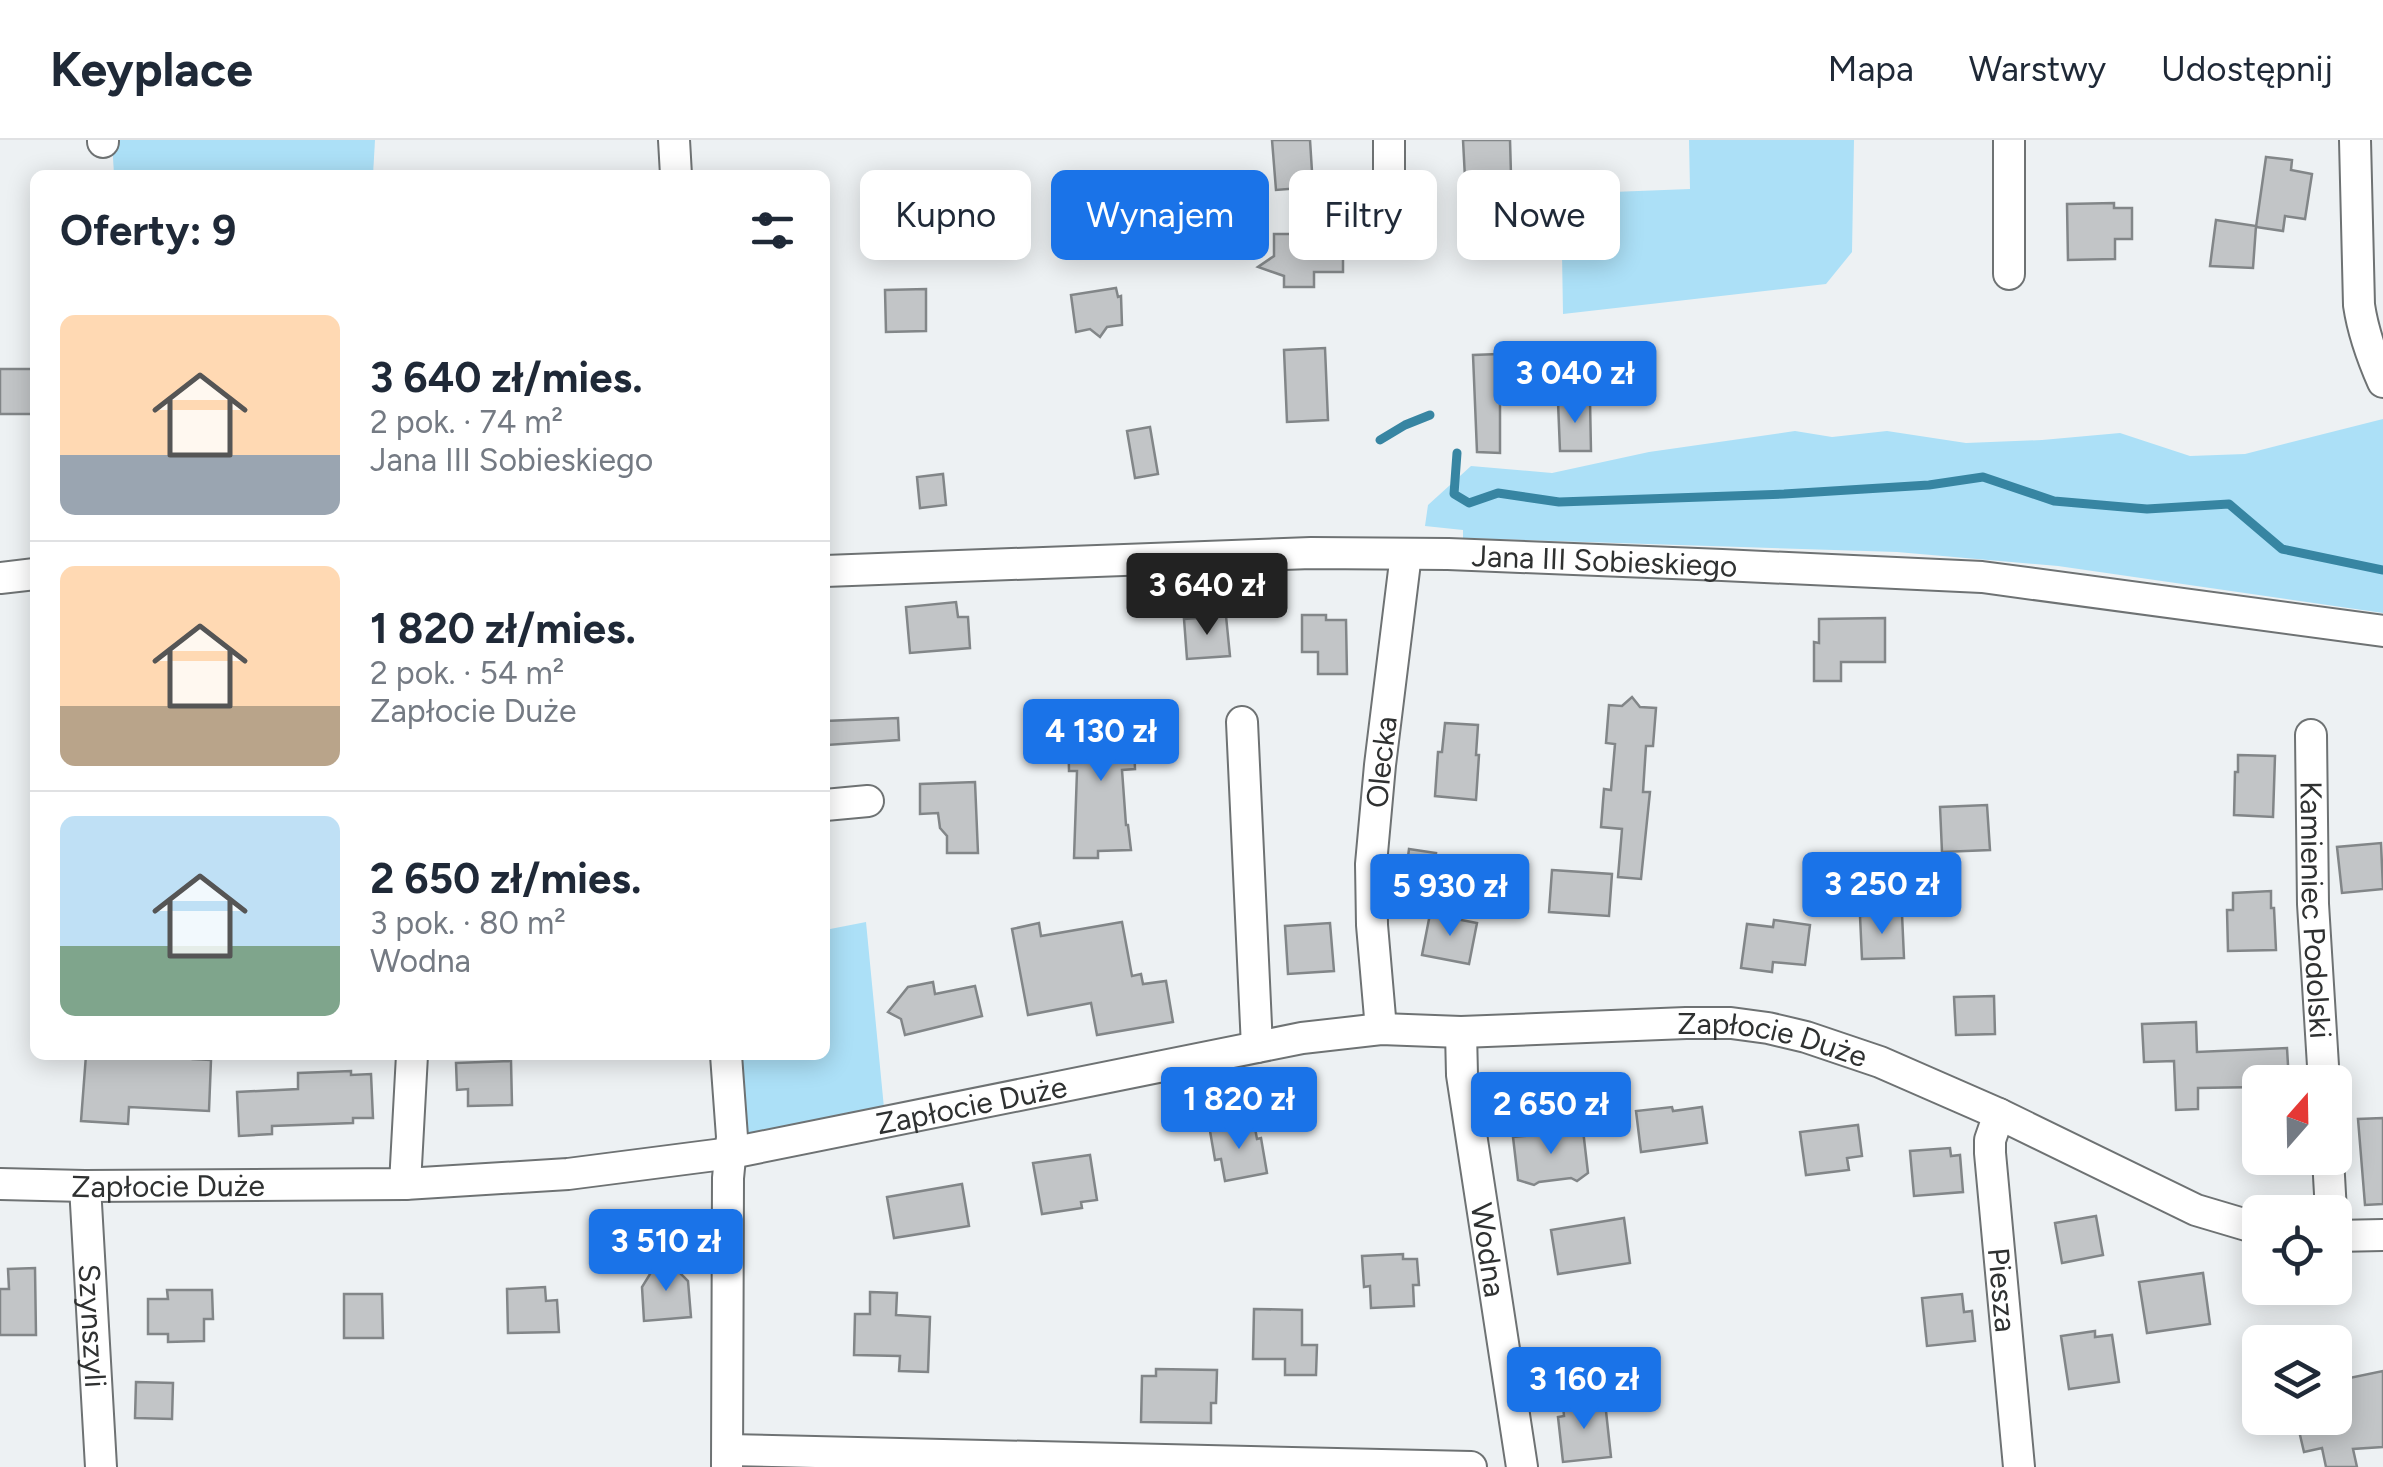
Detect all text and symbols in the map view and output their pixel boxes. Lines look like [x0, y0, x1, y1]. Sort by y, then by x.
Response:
text: Keyplace [50, 40, 253, 98]
text: Mapa [1828, 48, 1914, 90]
text: Warstwy [1969, 48, 2106, 90]
text: Udostępnij [2161, 48, 2333, 90]
chip: Kupno [860, 170, 1031, 260]
chip: Wynajem [1051, 170, 1269, 260]
chip: Filtry [1289, 170, 1437, 260]
chip: Nowe [1457, 170, 1620, 260]
icon: filters [745, 203, 800, 258]
text: Oferty: 9 [60, 205, 236, 256]
pin: 3 040 zł [1472, 341, 1678, 426]
text: 3 640 zł/mies. [370, 352, 643, 403]
text: 3 040 zł [1515, 354, 1635, 392]
icon: home [140, 355, 260, 475]
text: 2 pok. · 74 m² [370, 403, 563, 441]
text: Jana III Sobieskiego [370, 441, 653, 479]
street label: Jana III Sobieskiego [1471, 536, 1738, 584]
pin: 3 640 zł [1104, 553, 1310, 638]
text: 3 640 zł [1149, 566, 1266, 604]
text: 1 820 zł/mies. [370, 603, 636, 654]
icon: home [140, 606, 260, 726]
text: 2 pok. · 54 m² [370, 654, 564, 692]
text: Zapłocie Duże [370, 692, 577, 730]
pin: 4 130 zł [998, 699, 1204, 784]
text: 4 130 zł [1045, 712, 1157, 750]
street label: Olecka [1358, 714, 1404, 809]
street label: Kamieniec Podolski [2293, 781, 2340, 1040]
pin: 3 250 zł [1779, 852, 1985, 937]
text: 2 650 zł/mies. [370, 853, 641, 904]
pin: 5 930 zł [1347, 854, 1553, 939]
icon: home [140, 856, 260, 976]
text: 3 250 zł [1824, 865, 1940, 903]
text: 5 930 zł [1392, 867, 1508, 905]
text: 3 pok. · 80 m² [370, 904, 566, 942]
text: Wodna [370, 942, 471, 980]
street label: Zapłocie Duże [1677, 1004, 1872, 1075]
north arrow [2242, 1065, 2352, 1175]
map controls [2242, 1065, 2352, 1435]
street label: Zapłocie Duże [873, 1067, 1070, 1142]
pin: 1 820 zł [1136, 1067, 1342, 1152]
pin: 2 650 zł [1448, 1072, 1654, 1157]
text: 1 820 zł [1183, 1080, 1295, 1118]
text: 2 650 zł [1493, 1085, 1609, 1123]
street label: Zapłocie Duże [71, 1166, 265, 1205]
button: locate [2242, 1195, 2352, 1305]
street label: Wodna [1463, 1200, 1514, 1300]
pin: 3 510 zł [563, 1209, 769, 1294]
text: 3 510 zł [611, 1222, 721, 1260]
street label: Piesza [1980, 1246, 2025, 1334]
street label: Szynszyli [71, 1263, 115, 1389]
button: layers [2242, 1325, 2352, 1435]
pin: 3 160 zł [1481, 1347, 1687, 1432]
text: 3 160 zł [1529, 1360, 1639, 1398]

